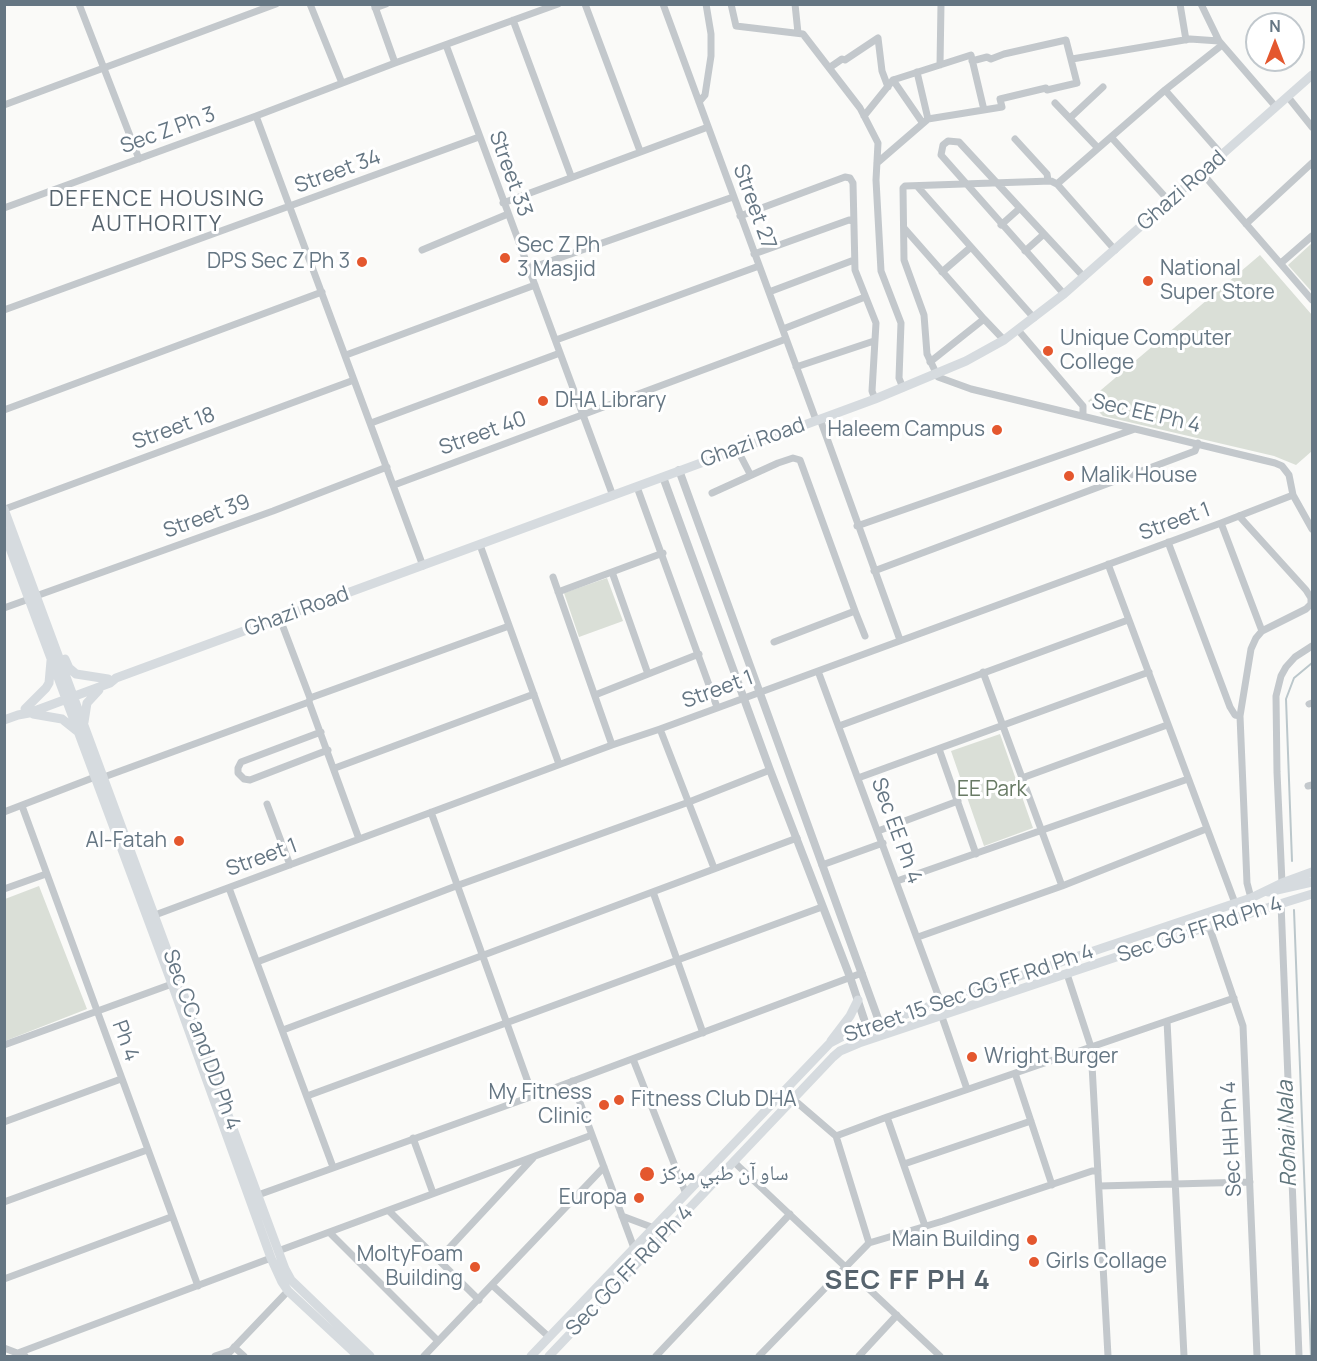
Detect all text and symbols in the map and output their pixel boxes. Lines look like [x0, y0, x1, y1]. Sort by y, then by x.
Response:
north arrow [1245, 12, 1305, 72]
text: N [1269, 15, 1281, 37]
street label: Sec Z Ph 3 [117, 102, 219, 160]
street label: Street 33 [483, 128, 537, 220]
street label: Street 34 [291, 145, 385, 199]
street label: Ghazi Road [1133, 146, 1231, 236]
street label: Street 27 [727, 161, 781, 253]
district label: DEFENCE HOUSING AUTHORITY [49, 187, 265, 238]
place label: Sec Z Ph 3 Masjid [517, 233, 600, 283]
place label: DPS Sec Z Ph 3 [207, 249, 350, 275]
marker: Sec Z Ph 3 Masjid [498, 251, 512, 265]
marker: DPS Sec Z Ph 3 [355, 255, 369, 269]
place label: National Super Store [1160, 256, 1275, 306]
marker: National Super Store [1141, 274, 1155, 288]
place label: Unique Computer College [1060, 326, 1232, 376]
marker: Unique Computer College [1041, 344, 1055, 358]
place label: DHA Library [555, 388, 666, 414]
street label: Sec EE Ph 4 [1089, 389, 1203, 439]
marker: DHA Library [536, 394, 550, 408]
street label: Street 18 [129, 402, 219, 456]
street label: Street 40 [436, 407, 530, 461]
street label: Ghazi Road [698, 413, 808, 473]
place label: Haleem Campus [827, 417, 985, 443]
marker: Haleem Campus [990, 423, 1004, 437]
place label: Malik House [1081, 463, 1197, 489]
marker: Malik House [1062, 469, 1076, 483]
street label: Street 39 [160, 490, 254, 544]
street label: Street 1 [1136, 497, 1214, 547]
street label: Ghazi Road [242, 582, 352, 642]
street label: Street 1 [679, 665, 757, 715]
street label: Sec EE Ph 4 [865, 775, 927, 887]
park label: EE Park [957, 777, 1027, 803]
place label: Al-Fatah [86, 828, 167, 854]
street label: Street 1 [223, 833, 301, 883]
marker: Al-Fatah [172, 834, 186, 848]
street label: Sec GG FF Rd Ph 4 [1114, 891, 1286, 969]
street label: Street 15 Sec GG FF Rd Ph 4 [841, 939, 1097, 1049]
street label: Sec CC and DD Ph 4 [157, 946, 245, 1134]
street label: Ph 4 [106, 1017, 144, 1065]
place label: Wright Burger [984, 1044, 1118, 1070]
marker: Wright Burger [965, 1050, 979, 1064]
place label: My Fitness Clinic [488, 1080, 592, 1130]
water label: Rohai Nala [1273, 1080, 1303, 1188]
street label: Sec HH Ph 4 [1216, 1081, 1248, 1197]
place label: Fitness Club DHA [631, 1087, 797, 1113]
marker: Fitness Club DHA [612, 1093, 626, 1107]
marker: My Fitness Clinic [597, 1098, 611, 1112]
place label: ساو آن طبي مرکز [660, 1161, 789, 1187]
marker: ساو آن طبي مرکز [638, 1165, 656, 1183]
place label: Europa [559, 1185, 627, 1211]
marker: Europa [632, 1191, 646, 1205]
street label: Sec GG FF Rd Ph 4 [561, 1200, 699, 1342]
place label: Main Building [892, 1227, 1020, 1253]
marker: Main Building [1025, 1233, 1039, 1247]
place label: MoltyFoam Building [357, 1242, 463, 1292]
place label: Girls Collage [1046, 1249, 1167, 1275]
marker: Girls Collage [1027, 1255, 1041, 1269]
marker: MoltyFoam Building [468, 1260, 482, 1274]
district label: SEC FF PH 4 [825, 1265, 991, 1297]

